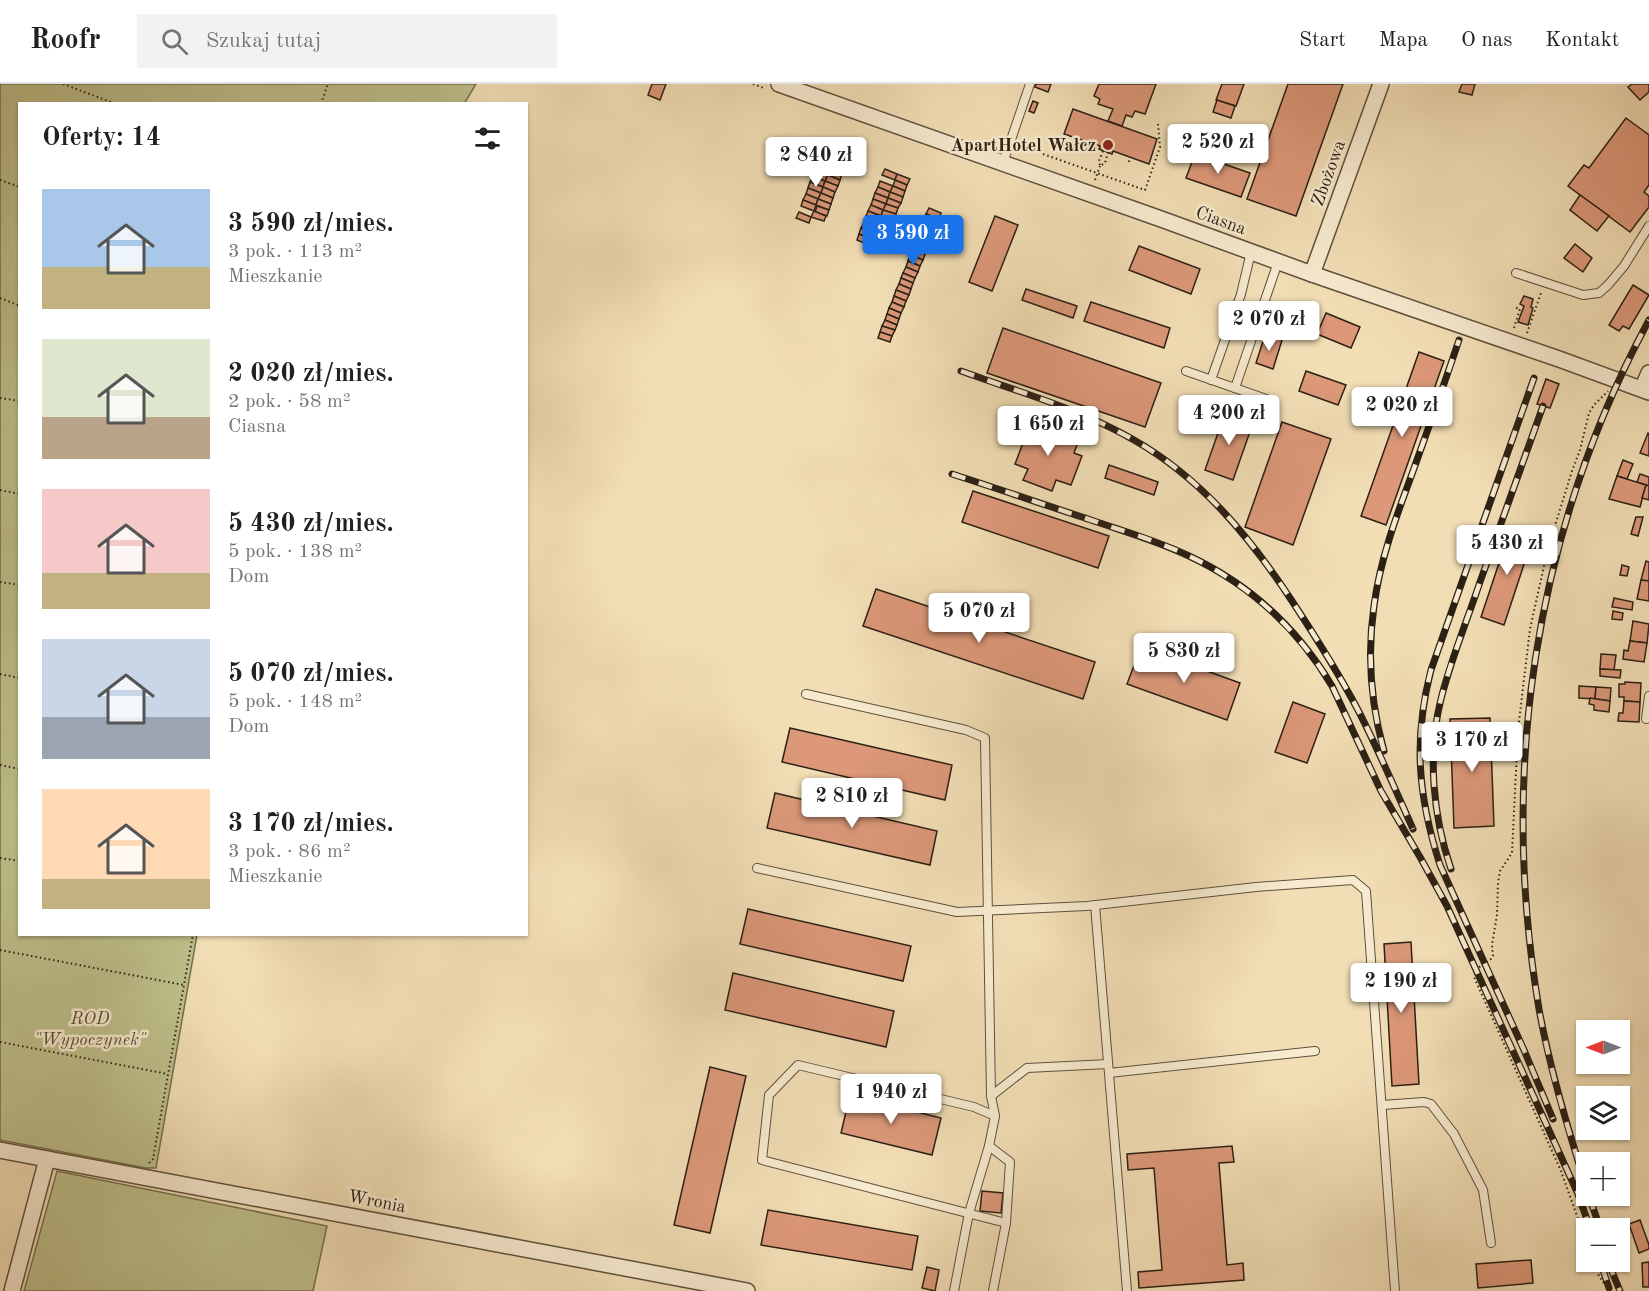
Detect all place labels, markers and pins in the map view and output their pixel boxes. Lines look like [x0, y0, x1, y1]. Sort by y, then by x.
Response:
pin: 2 520 zł [1156, 124, 1280, 175]
pin: 2 840 zł [754, 137, 878, 188]
place label: ApartHotel Wałcz [951, 137, 1096, 155]
marker: ApartHotel Wałcz [1101, 138, 1115, 152]
pin: 3 590 zł [851, 215, 975, 266]
pin: 2 070 zł [1207, 301, 1331, 352]
pin: 2 020 zł [1340, 387, 1464, 438]
pin: 4 200 zł [1167, 395, 1291, 446]
pin: 1 650 zł [986, 406, 1110, 457]
pin: 5 430 zł [1445, 525, 1569, 576]
pin: 5 070 zł [917, 593, 1041, 644]
pin: 5 830 zł [1122, 633, 1246, 684]
pin: 3 170 zł [1410, 722, 1534, 773]
pin: 2 810 zł [790, 778, 914, 829]
pin: 2 190 zł [1339, 963, 1463, 1014]
pin: 1 940 zł [829, 1074, 953, 1125]

